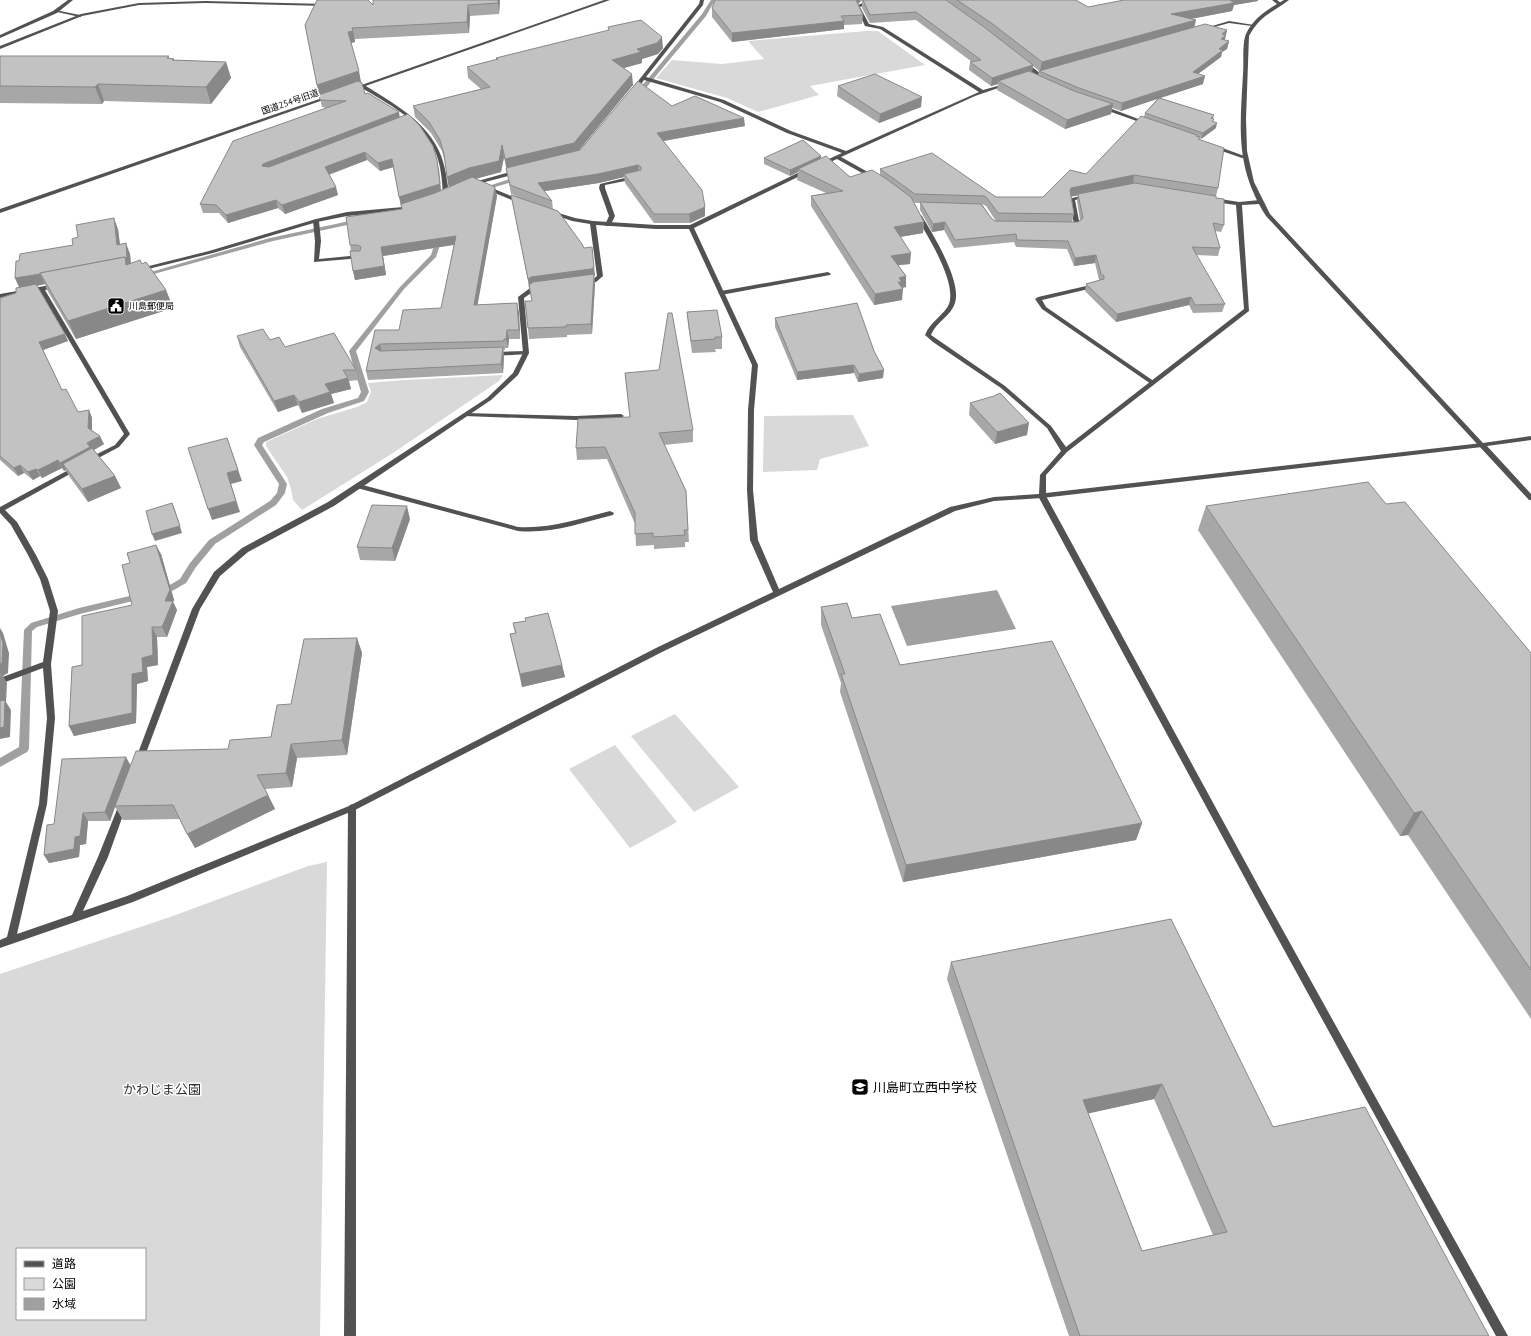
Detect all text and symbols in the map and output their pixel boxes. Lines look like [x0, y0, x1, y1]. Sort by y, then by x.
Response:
street label: 国道254号旧道 [260, 87, 320, 116]
public building icon: 川島郵便局 [106, 296, 126, 316]
place label: 川島郵便局 [129, 300, 174, 311]
school or university icon: 川島町立西中学校 [850, 1077, 870, 1097]
place label: 川島町立西中学校 [873, 1079, 977, 1096]
park label: かわじま公園 [123, 1081, 201, 1098]
legend [16, 1248, 146, 1320]
text: 道路 [52, 1256, 76, 1271]
text: 公園 [52, 1276, 76, 1291]
text: 水域 [52, 1296, 76, 1311]

